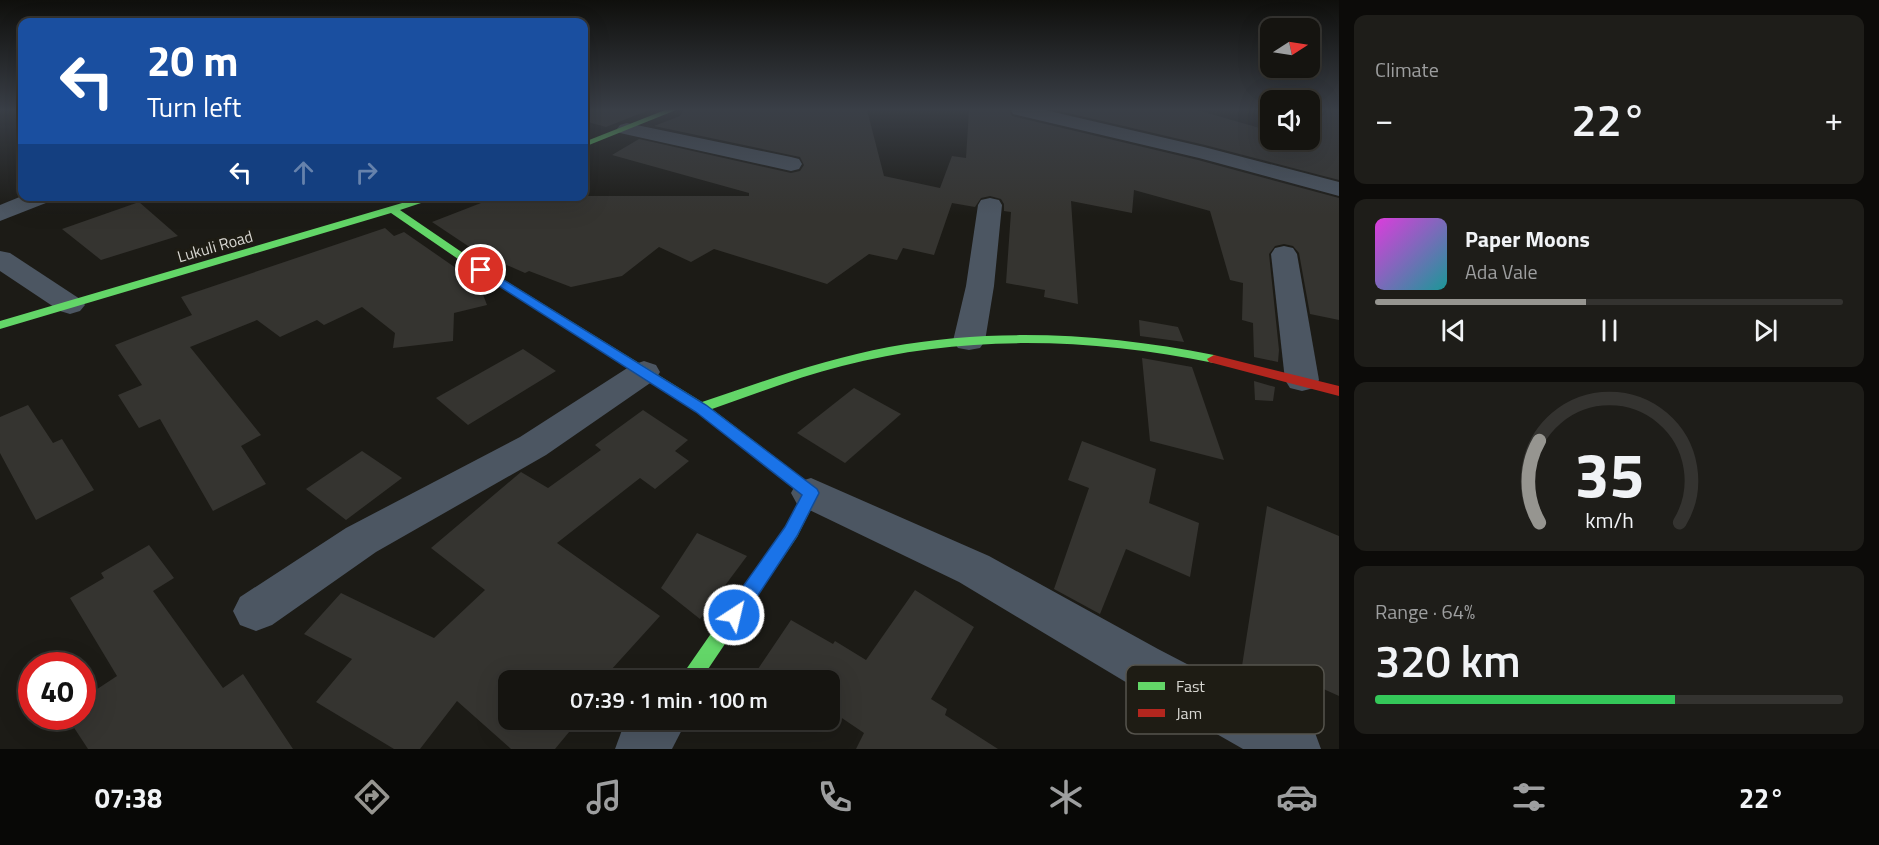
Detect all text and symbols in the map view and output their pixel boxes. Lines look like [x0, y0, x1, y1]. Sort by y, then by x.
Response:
north arrow [1260, 18, 1320, 78]
map controls [1260, 18, 1320, 150]
text: 20 m [147, 28, 239, 92]
icon: left [48, 42, 126, 120]
text: Climate [1375, 54, 1439, 85]
text: 22° [1571, 85, 1647, 153]
text: Turn left [147, 86, 241, 127]
button: sound [1260, 90, 1320, 150]
text: − [1375, 94, 1393, 144]
text: + [1825, 94, 1843, 144]
icon: left [224, 156, 257, 189]
icon: ahead [287, 156, 320, 189]
icon: right [350, 156, 383, 189]
text: Paper Moons [1465, 222, 1590, 256]
street label: Lukuli Road [174, 224, 256, 268]
pin [455, 244, 506, 295]
icon: arrive [464, 253, 497, 286]
text: Ada Vale [1465, 256, 1538, 287]
icon: previous [1437, 314, 1470, 347]
icon: pause [1593, 314, 1626, 347]
icon: next [1749, 314, 1782, 347]
text: 35 [1574, 426, 1644, 521]
text: km/h [1585, 505, 1633, 537]
position arrow [702, 583, 766, 647]
text: Range · 64% [1375, 596, 1475, 627]
text: 320 km [1375, 626, 1521, 694]
speed limit sign: 40 [18, 652, 96, 730]
legend [1126, 665, 1324, 734]
text: Fast [1176, 674, 1205, 698]
text: 07:39 · 1 min · 100 m [570, 683, 768, 717]
text: Jam [1176, 701, 1202, 725]
icon: directions [351, 776, 393, 818]
icon: music [583, 776, 625, 818]
icon: phone [814, 776, 856, 818]
icon: climate [1045, 776, 1087, 818]
icon: car [1276, 776, 1318, 818]
icon: filters [1508, 776, 1550, 818]
text: 07:38 [95, 777, 162, 818]
text: 22° [1739, 777, 1784, 818]

